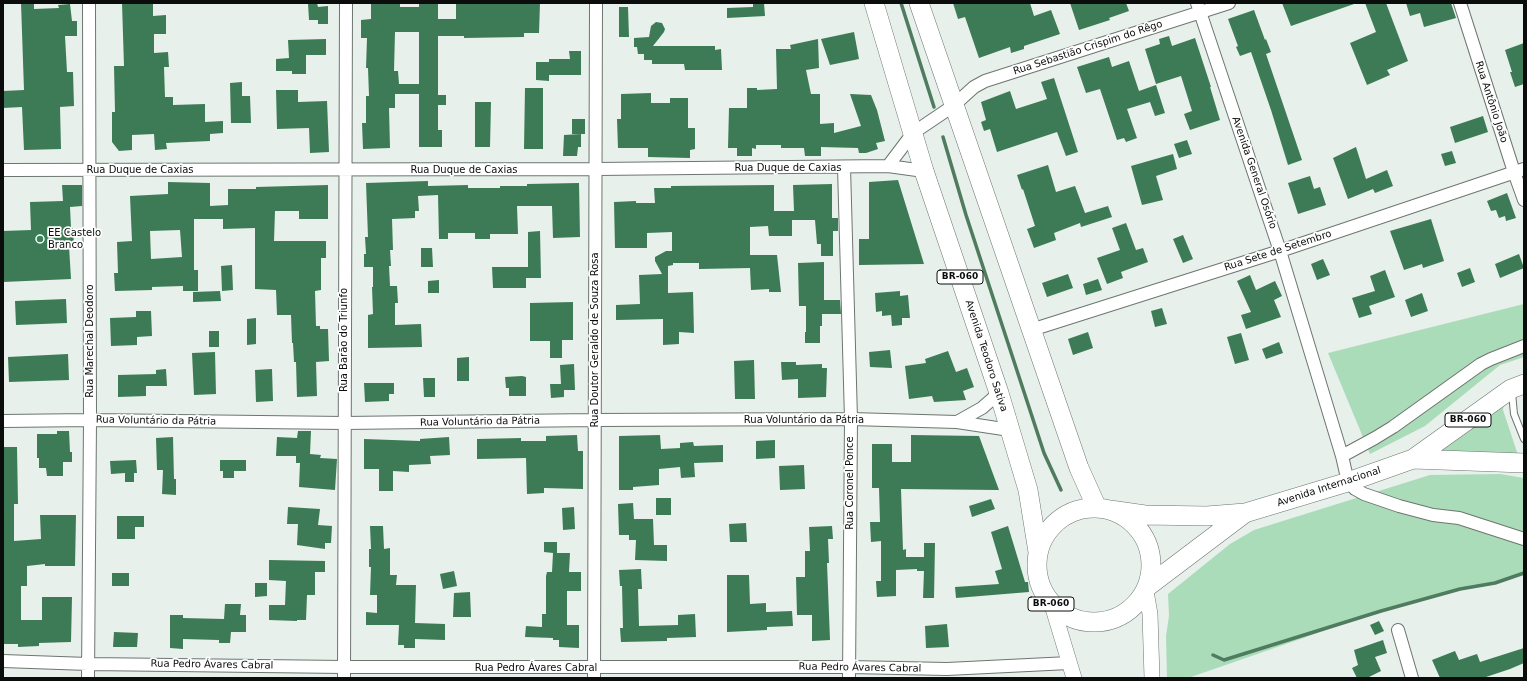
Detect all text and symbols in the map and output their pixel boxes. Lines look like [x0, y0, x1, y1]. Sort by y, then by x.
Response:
street label: Rua Sebastião Crispim do Rêgo [1012, 18, 1164, 78]
street label: Rua Antônio João [1472, 60, 1510, 144]
street label: Avenida General Osório [1229, 115, 1279, 231]
street label: Rua Duque de Caxias [734, 162, 842, 174]
street label: Rua Duque de Caxias [86, 164, 194, 176]
street label: Rua Duque de Caxias [410, 164, 518, 176]
place label: EE Castelo Branco [48, 227, 101, 250]
street label: Rua Sete de Setembro [1223, 228, 1333, 274]
marker: EE Castelo Branco [35, 234, 45, 244]
street label: Rua Doutor Geraldo de Souza Rosa [589, 252, 601, 428]
road number: BR-060 [937, 270, 983, 284]
street label: Rua Marechal Deodoro [84, 284, 96, 398]
street label: Rua Barão do Triunfo [338, 288, 350, 392]
street label: Avenida Teodoro Sativa [962, 299, 1010, 413]
road number: BR-060 [1445, 413, 1491, 427]
street label: Rua Voluntário da Pátria [96, 414, 216, 428]
street label: Rua Voluntário da Pátria [744, 414, 864, 426]
street label: Rua Voluntário da Pátria [420, 415, 540, 429]
street label: Rua Coronel Ponce [844, 436, 856, 530]
street label: Avenida Internacional [1276, 465, 1382, 509]
road number: BR-060 [1028, 597, 1074, 611]
street label: Rua Pedro Ávares Cabral [151, 658, 273, 672]
street label: Rua Pedro Ávares Cabral [799, 661, 921, 675]
street label: Rua Pedro Ávares Cabral [475, 662, 597, 674]

